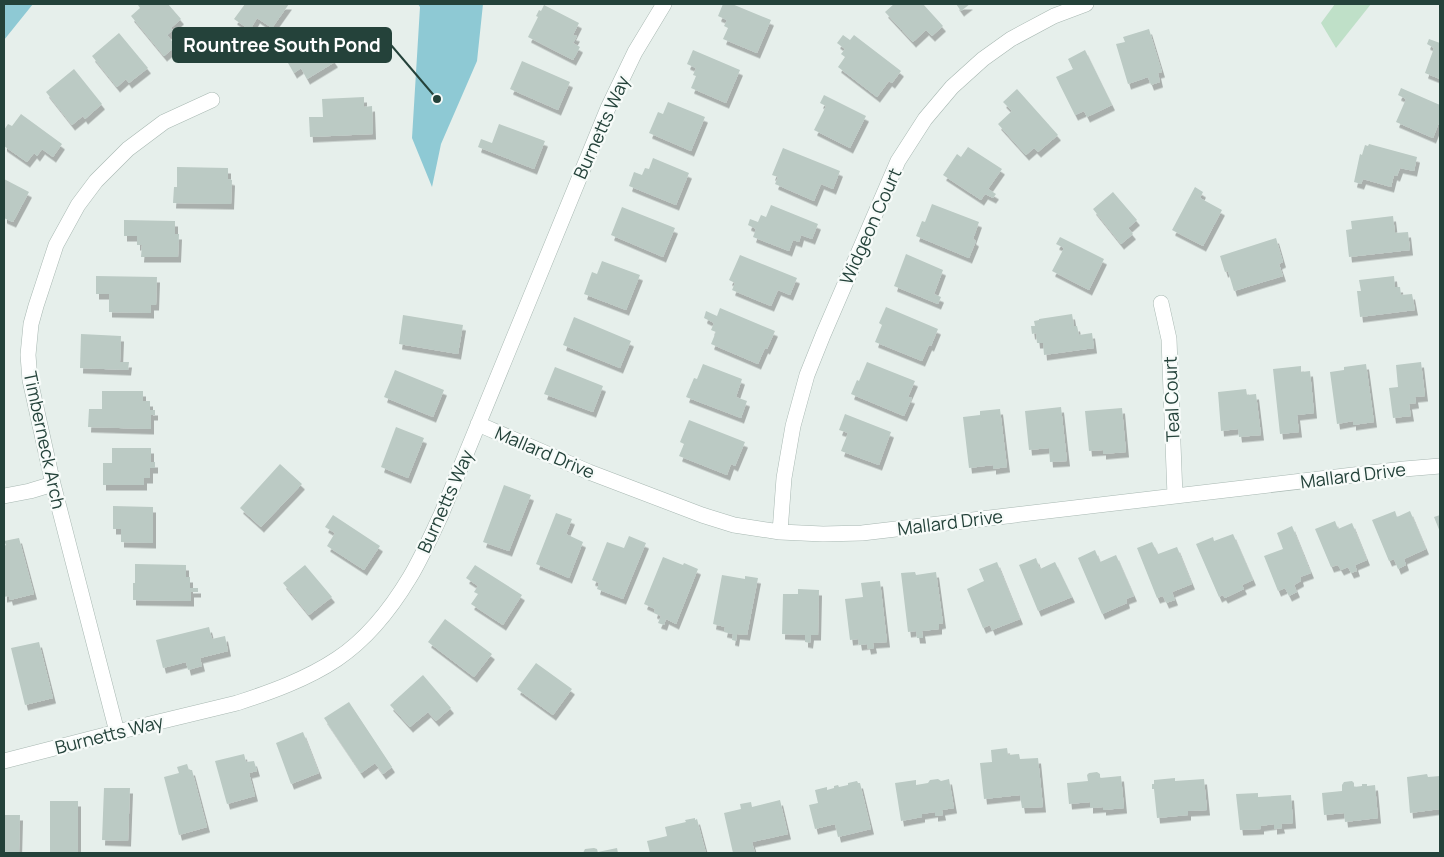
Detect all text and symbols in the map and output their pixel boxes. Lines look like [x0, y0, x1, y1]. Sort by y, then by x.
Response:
callout: Rountree South Pond [173, 28, 391, 62]
text: Rountree South Pond [183, 32, 381, 58]
street label: Burnetts Way [568, 71, 635, 182]
street label: Widgeon Court [834, 164, 906, 288]
street label: Teal Court [1158, 356, 1184, 442]
street label: Timberneck Arch [19, 369, 71, 511]
street label: Mallard Drive [491, 420, 599, 484]
street label: Burnetts Way [412, 445, 479, 556]
street label: Mallard Drive [1299, 457, 1407, 493]
street label: Mallard Drive [896, 504, 1004, 540]
street label: Burnetts Way [52, 709, 166, 759]

